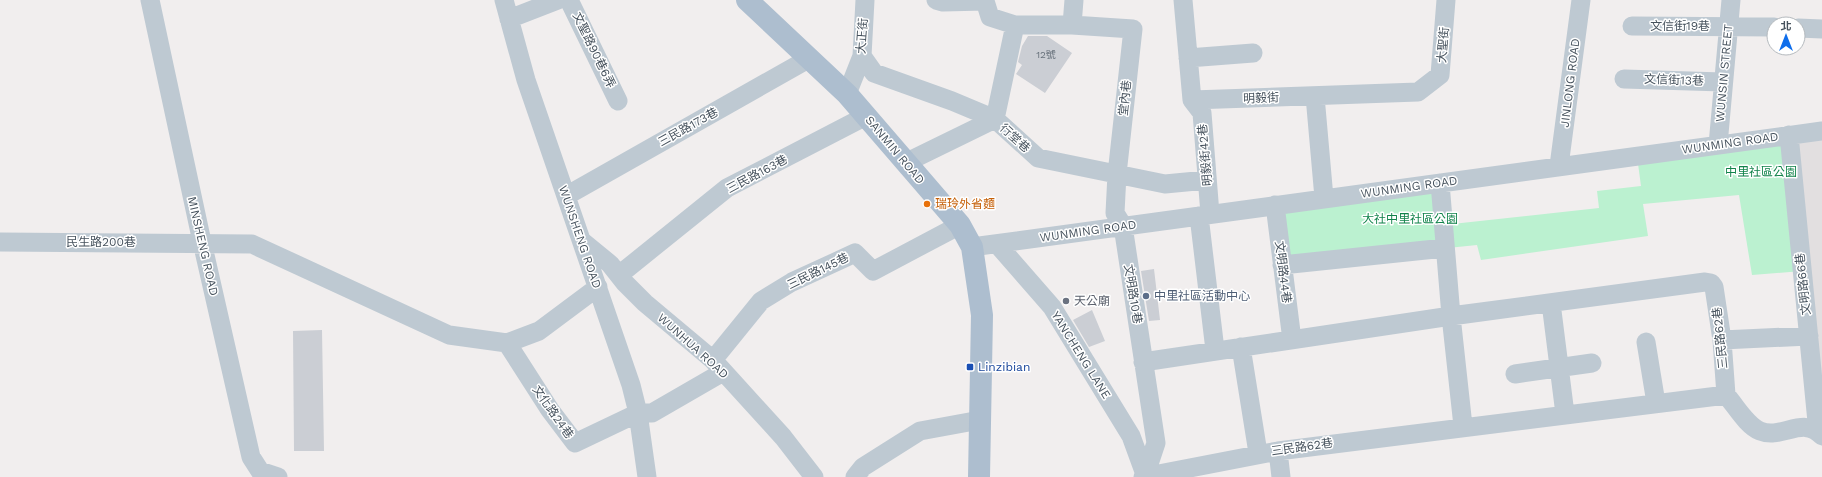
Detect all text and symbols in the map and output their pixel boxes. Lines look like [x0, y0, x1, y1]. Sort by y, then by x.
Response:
street label: 文聖路90巷6弄 [570, 10, 618, 90]
north arrow [1766, 16, 1806, 56]
street label: 大正街 [854, 18, 870, 54]
street label: 文信街19巷 [1650, 19, 1710, 33]
text: 北 [1781, 20, 1792, 33]
street label: WUNSIN STREET [1713, 24, 1735, 122]
street label: 大聖街 [1434, 26, 1452, 64]
street label: JINLONG ROAD [1558, 38, 1582, 128]
house number: 12號 [1036, 49, 1056, 60]
street label: 文信街13巷 [1644, 72, 1704, 88]
street label: 堂內巷 [1116, 79, 1134, 117]
street label: 明毅街 [1243, 90, 1279, 106]
street label: 三民路173巷 [656, 105, 720, 149]
street label: SANMIN ROAD [863, 113, 927, 187]
street label: 行堂巷 [997, 121, 1033, 155]
street label: 明毅街42巷 [1195, 123, 1215, 187]
street label: WUNMING ROAD [1681, 129, 1779, 157]
street label: 三民路163巷 [724, 152, 790, 196]
park label: 中里社區公園 [1725, 165, 1797, 179]
street label: WUNMING ROAD [1360, 173, 1458, 201]
street label: WUNSHENG ROAD [556, 184, 604, 290]
street label: MINSHENG ROAD [185, 195, 221, 297]
place label: 瑞玲外省麵 [935, 197, 995, 211]
marker: 瑞玲外省麵 [922, 199, 932, 209]
park label: 大社中里社區公園 [1362, 212, 1458, 226]
street label: WUNMING ROAD [1039, 217, 1137, 245]
street label: 民生路200巷 [66, 235, 136, 249]
street label: 文明路44巷 [1272, 240, 1294, 304]
street label: 三民路145巷 [785, 250, 851, 292]
street label: 文明路66巷 [1793, 252, 1813, 316]
street label: 文明路10巷 [1121, 263, 1145, 325]
place label: 中里社區活動中心 [1154, 289, 1250, 303]
marker: 中里社區活動中心 [1141, 291, 1151, 301]
place label: 天公廟 [1074, 294, 1110, 308]
marker: 天公廟 [1061, 296, 1071, 306]
street label: 三民路62巷 [1710, 306, 1730, 370]
street label: YANCHENG LANE [1048, 309, 1114, 402]
street label: WUNHUA ROAD [655, 310, 731, 382]
place label: Linzibian [978, 360, 1030, 374]
marker: Linzibian [965, 362, 975, 372]
street label: 文化路24巷 [529, 383, 577, 441]
street label: 三民路62巷 [1270, 436, 1334, 458]

